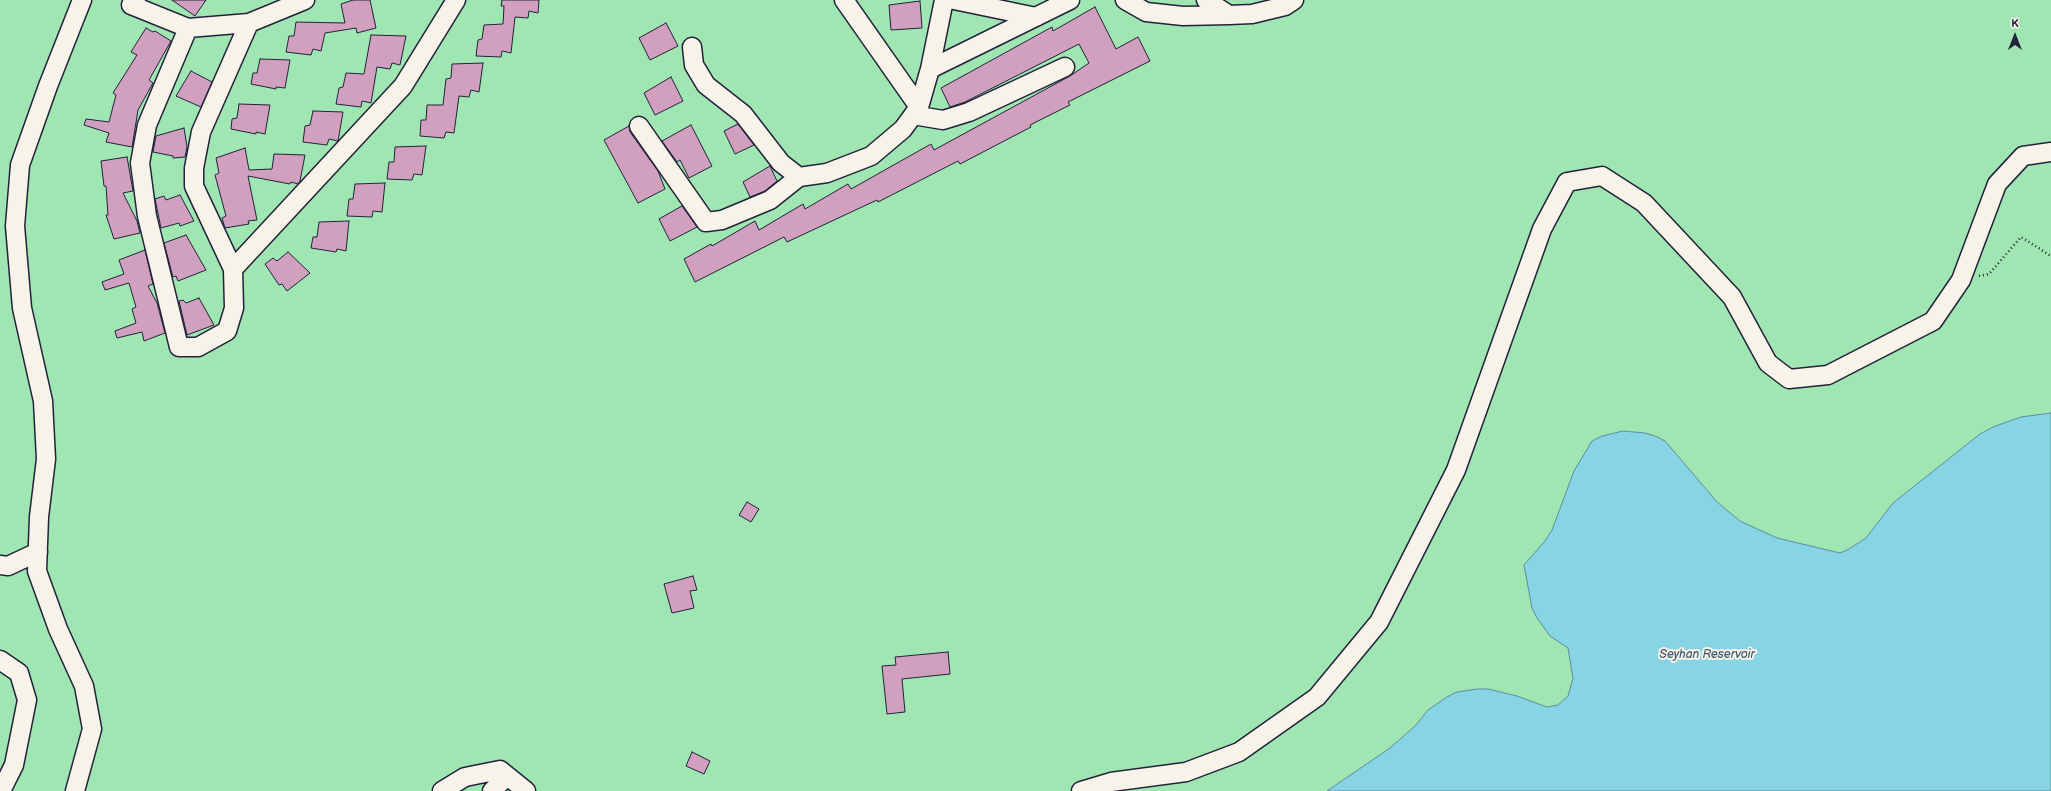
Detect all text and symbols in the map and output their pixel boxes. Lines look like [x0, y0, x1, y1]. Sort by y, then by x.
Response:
north arrow [1995, 16, 2035, 56]
text: K [2011, 17, 2019, 30]
water label: Seyhan Reservoir [1659, 648, 1755, 662]

